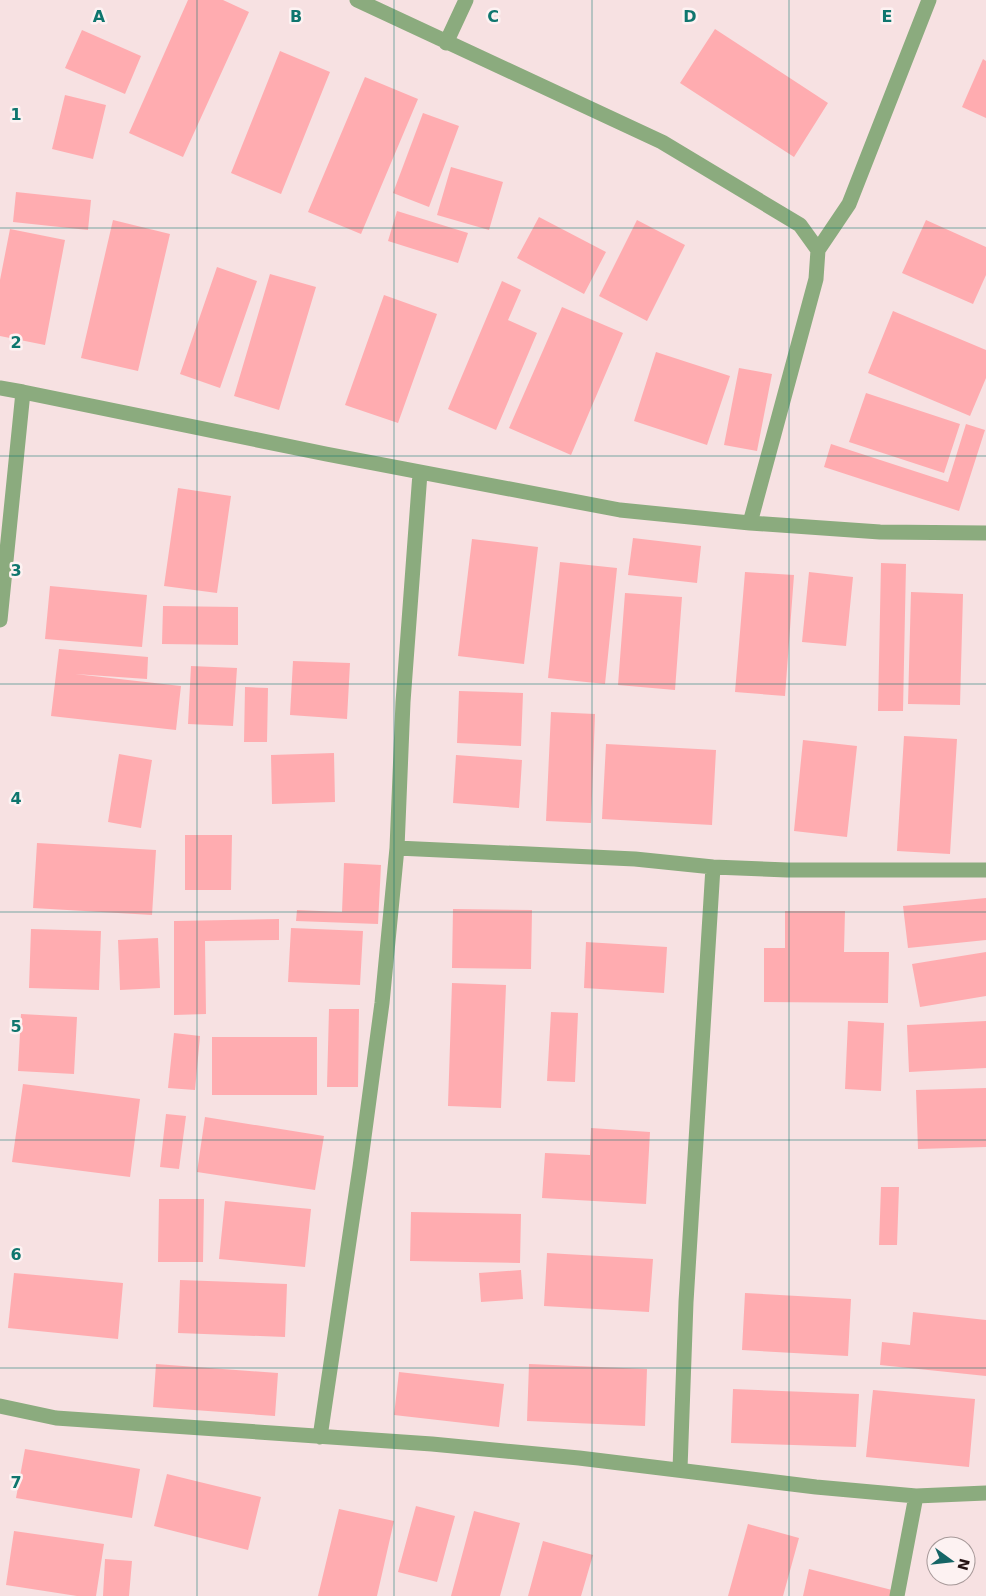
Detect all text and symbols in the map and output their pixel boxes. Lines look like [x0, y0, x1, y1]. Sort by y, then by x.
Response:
text: A [93, 7, 106, 26]
text: B [290, 7, 302, 26]
text: C [487, 7, 499, 26]
text: D [683, 7, 697, 26]
text: E [882, 7, 892, 26]
text: 1 [10, 105, 22, 124]
text: 2 [10, 333, 22, 352]
text: 3 [10, 561, 22, 580]
text: 4 [10, 789, 22, 808]
text: 5 [10, 1017, 22, 1036]
text: 6 [10, 1245, 22, 1264]
text: 7 [10, 1473, 22, 1492]
north arrow [926, 1536, 976, 1586]
text: N [954, 1557, 973, 1572]

